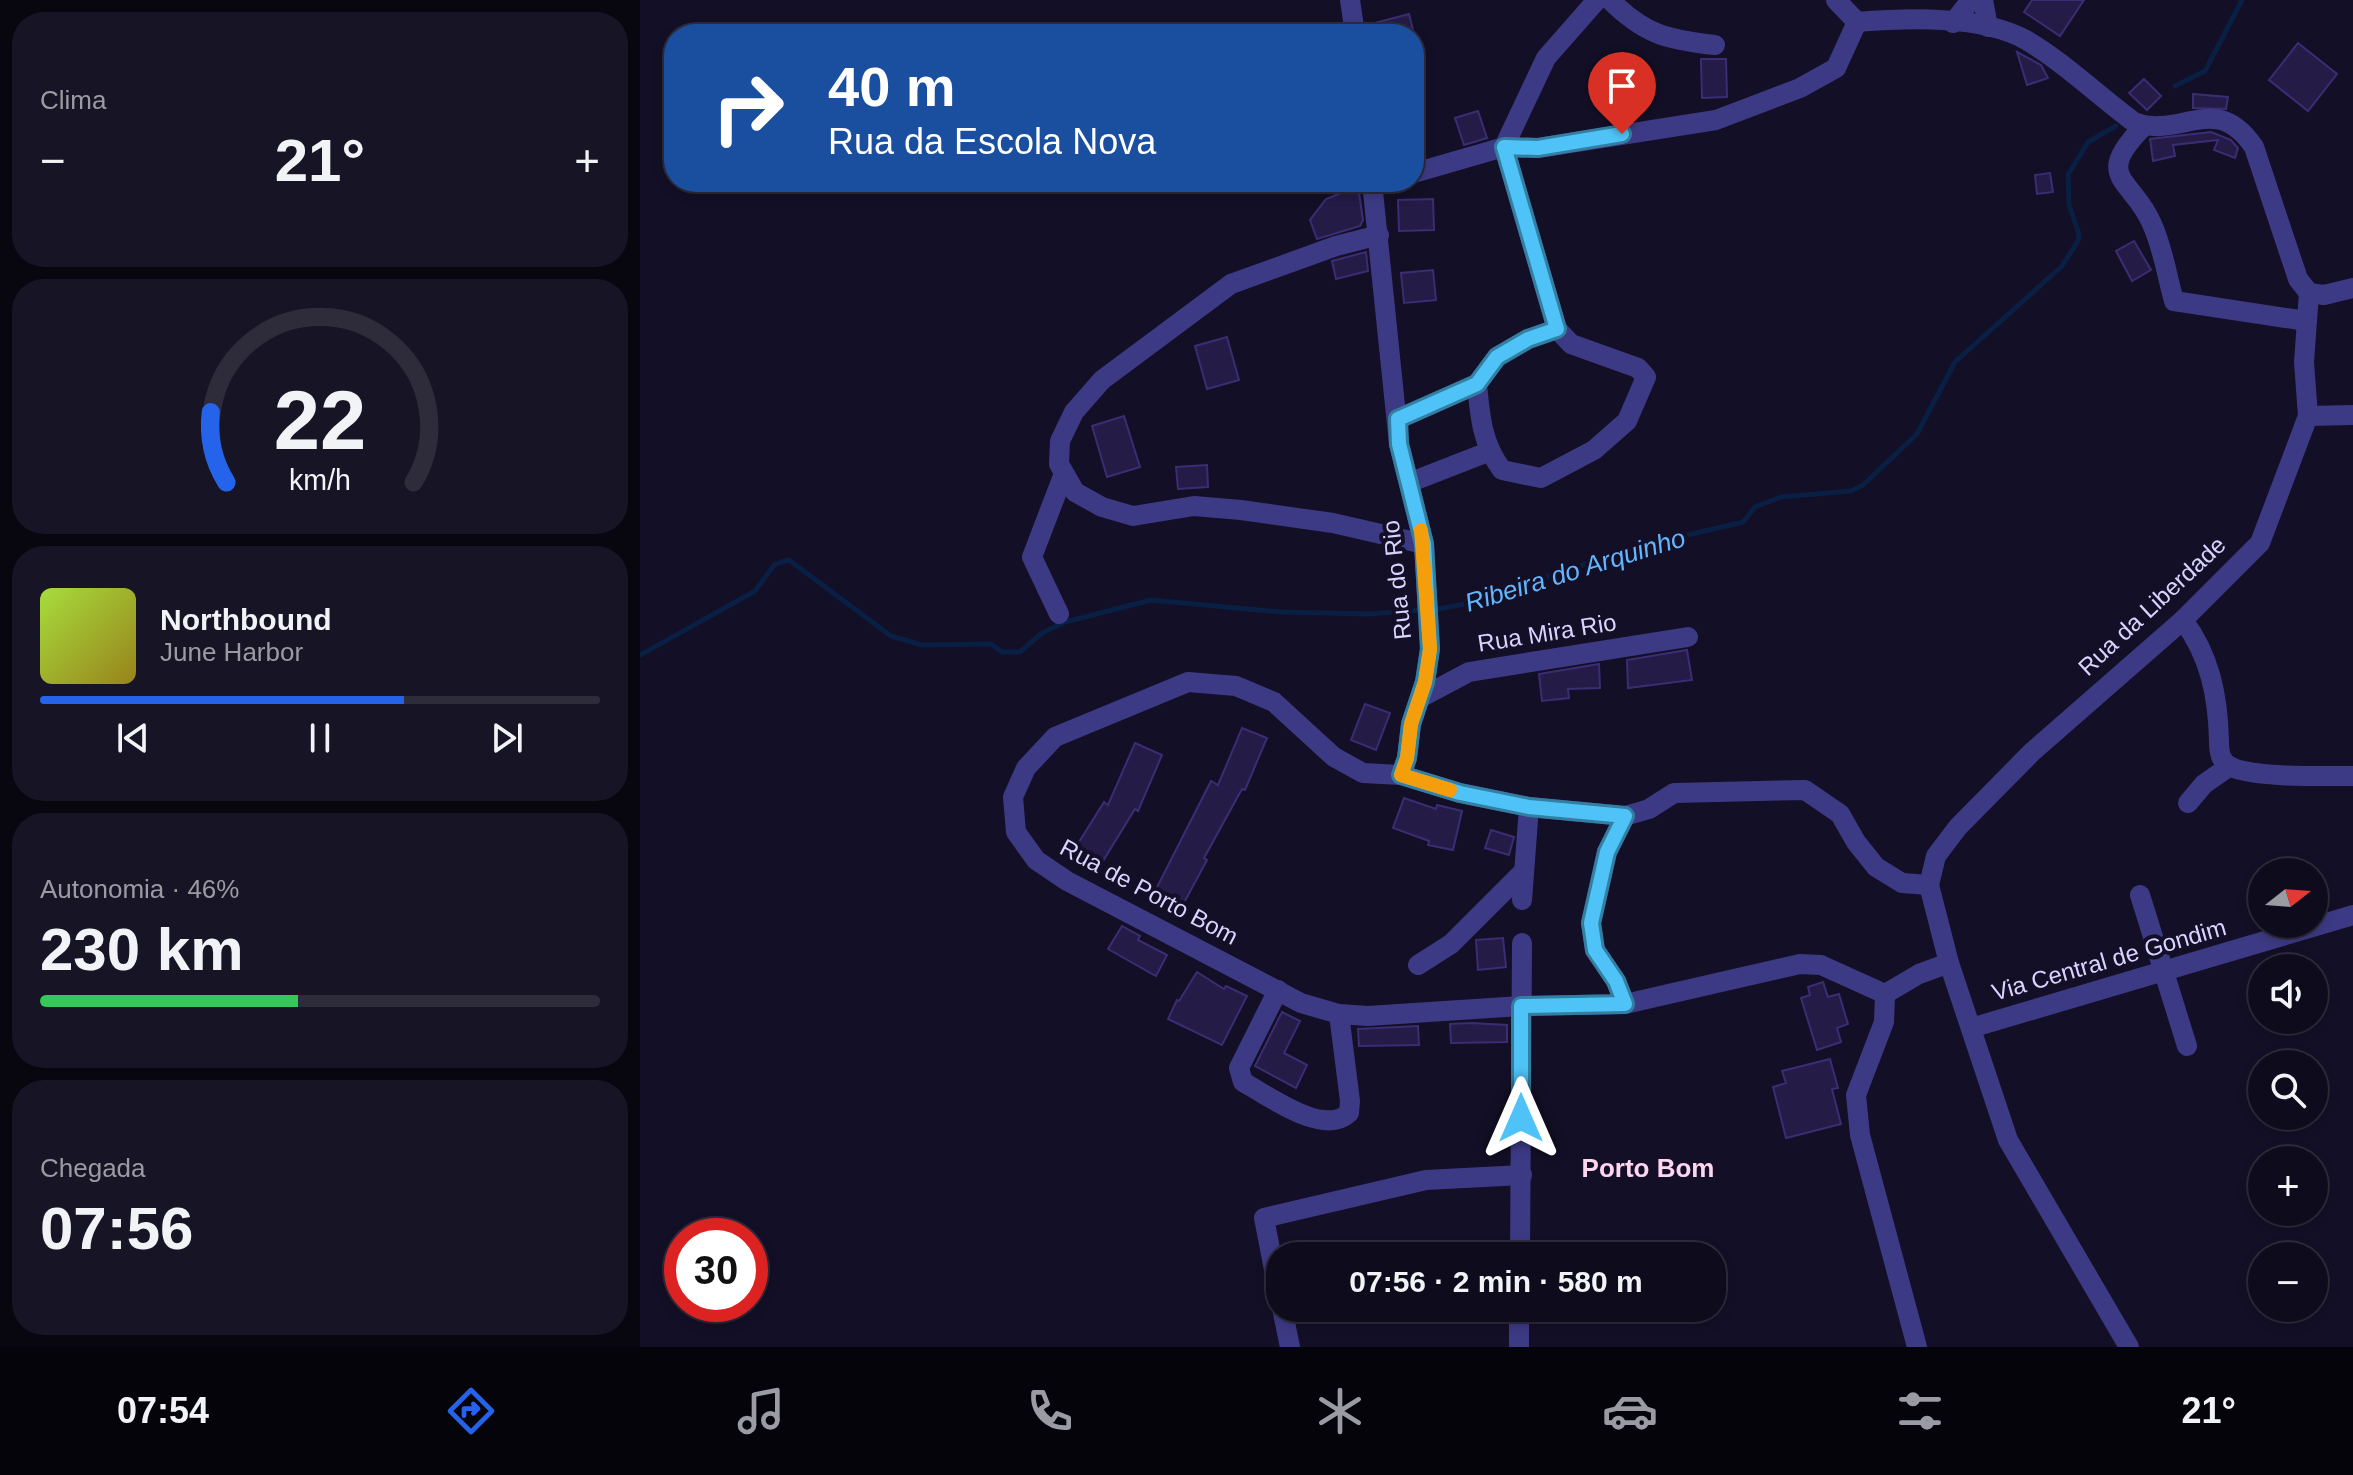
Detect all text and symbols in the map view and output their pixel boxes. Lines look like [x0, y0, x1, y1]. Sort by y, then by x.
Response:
pin [1588, 52, 1656, 134]
text: 40 m [828, 55, 956, 118]
icon: right [696, 56, 800, 160]
icon: arrive [1600, 64, 1644, 108]
text: Clima [40, 85, 106, 115]
text: Rua da Escola Nova [828, 121, 1156, 162]
text: 21° [275, 127, 365, 194]
text: − [40, 136, 66, 185]
text: + [574, 136, 600, 185]
text: 22 [274, 373, 366, 466]
text: km/h [289, 464, 351, 496]
street label: Rua do Rio [1377, 519, 1416, 641]
water label: Ribeira do Arquinho [1461, 522, 1689, 618]
street label: Rua da Liberdade [2073, 531, 2231, 681]
text: Northbound [160, 603, 332, 636]
street label: Rua Mira Rio [1476, 608, 1618, 657]
text: June Harbor [160, 637, 303, 667]
icon: previous [111, 716, 155, 760]
icon: pause [298, 716, 342, 760]
icon: next [485, 716, 529, 760]
street label: Rua de Porto Bom [1056, 833, 1243, 950]
north arrow [2248, 858, 2328, 938]
map controls [2248, 858, 2328, 1322]
text: Autonomia · 46% [40, 874, 239, 904]
street label: Via Central de Gondim [1989, 913, 2229, 1006]
text: 230 km [40, 916, 244, 983]
button: sound [2248, 954, 2328, 1034]
button: search [2248, 1050, 2328, 1130]
position arrow [1479, 1076, 1563, 1160]
button: + [2248, 1146, 2328, 1226]
text: Chegada [40, 1153, 146, 1183]
district label: Porto Bom [1582, 1153, 1714, 1183]
text: 07:56 [40, 1195, 193, 1262]
speed limit sign: 30 [664, 1218, 768, 1322]
button: − [2248, 1242, 2328, 1322]
text: 07:56 · 2 min · 580 m [1349, 1265, 1643, 1298]
icon: directions [443, 1383, 499, 1439]
icon: music [733, 1383, 789, 1439]
icon: phone [1022, 1383, 1078, 1439]
icon: climate [1312, 1383, 1368, 1439]
icon: car [1602, 1383, 1658, 1439]
icon: filters [1892, 1383, 1948, 1439]
text: 07:54 [117, 1390, 209, 1431]
text: 21° [2182, 1390, 2236, 1431]

